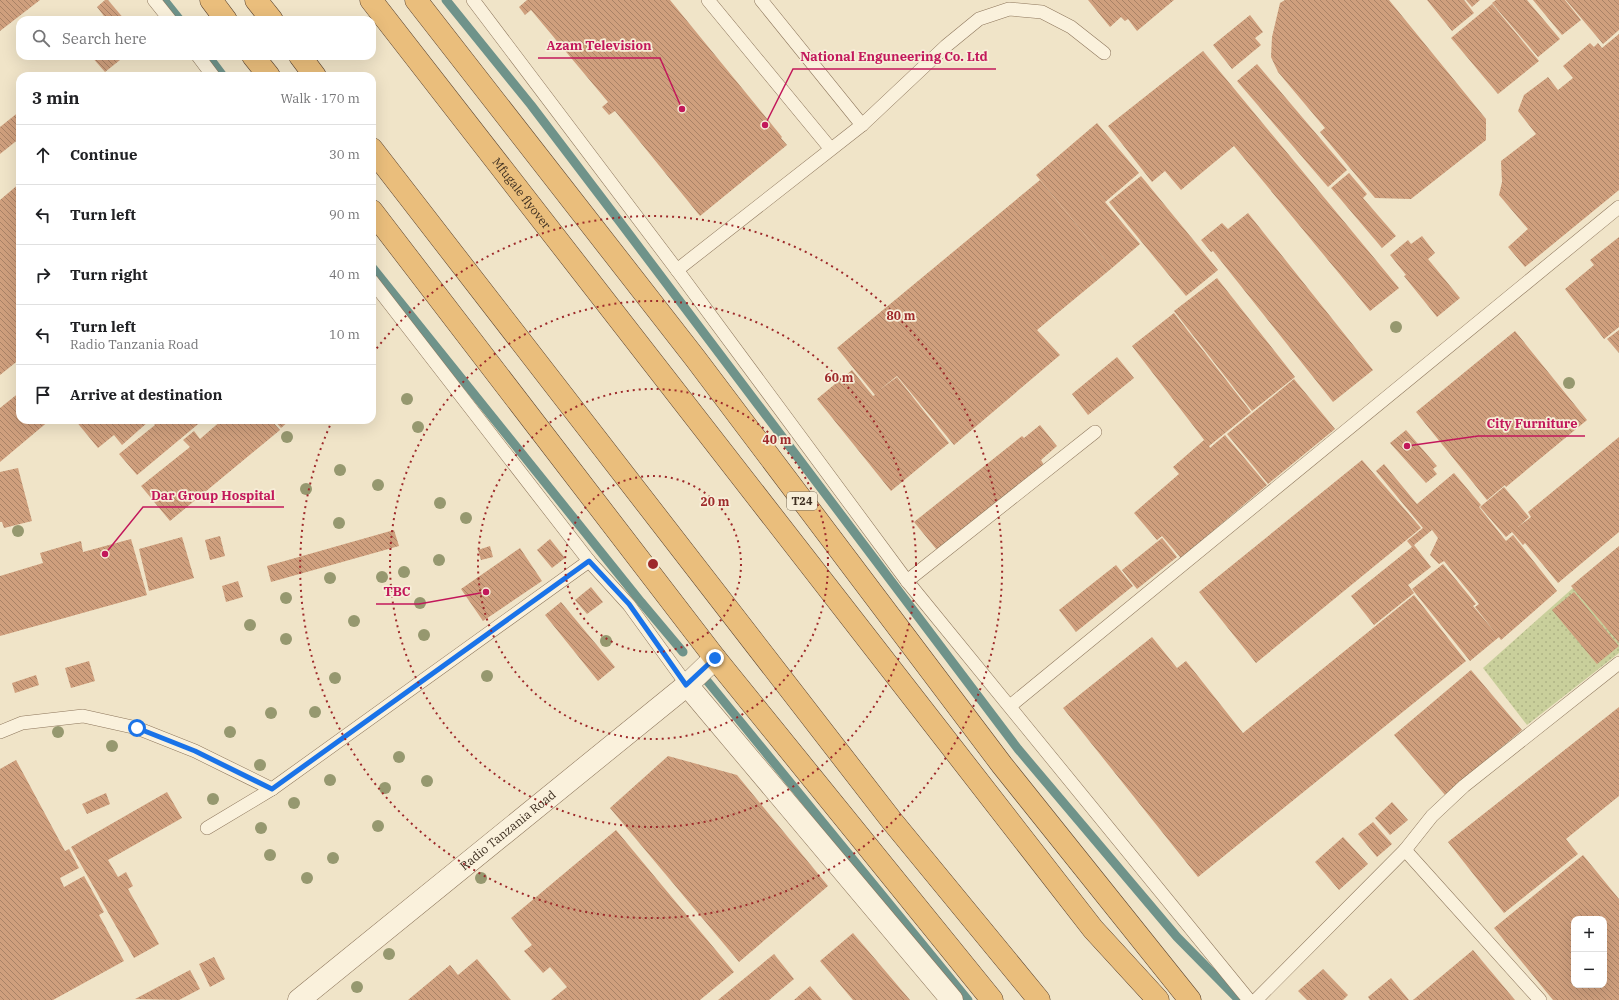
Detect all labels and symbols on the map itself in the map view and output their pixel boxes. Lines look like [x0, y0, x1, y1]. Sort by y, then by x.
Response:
callout: Azam Television [538, 33, 660, 58]
text: Azam Television [546, 37, 652, 54]
callout: National Enguneering Co. Ltd [793, 44, 996, 69]
text: National Enguneering Co. Ltd [800, 48, 988, 65]
street label: Mfugale flyover [489, 154, 555, 232]
text: 80 m [887, 308, 916, 323]
text: 60 m [825, 370, 854, 385]
callout: City Furniture [1478, 411, 1585, 436]
text: City Furniture [1486, 415, 1578, 432]
text: 40 m [763, 432, 792, 447]
callout: Dar Group Hospital [143, 482, 284, 507]
text: Dar Group Hospital [151, 487, 275, 504]
road number: T24 [787, 492, 817, 510]
text: 20 m [701, 494, 730, 509]
centre of rings [646, 557, 660, 571]
callout: TBC [376, 579, 419, 604]
text: TBC [383, 583, 411, 600]
route end [706, 649, 724, 667]
route start [128, 719, 146, 737]
street label: Radio Tanzania Road [457, 787, 558, 873]

